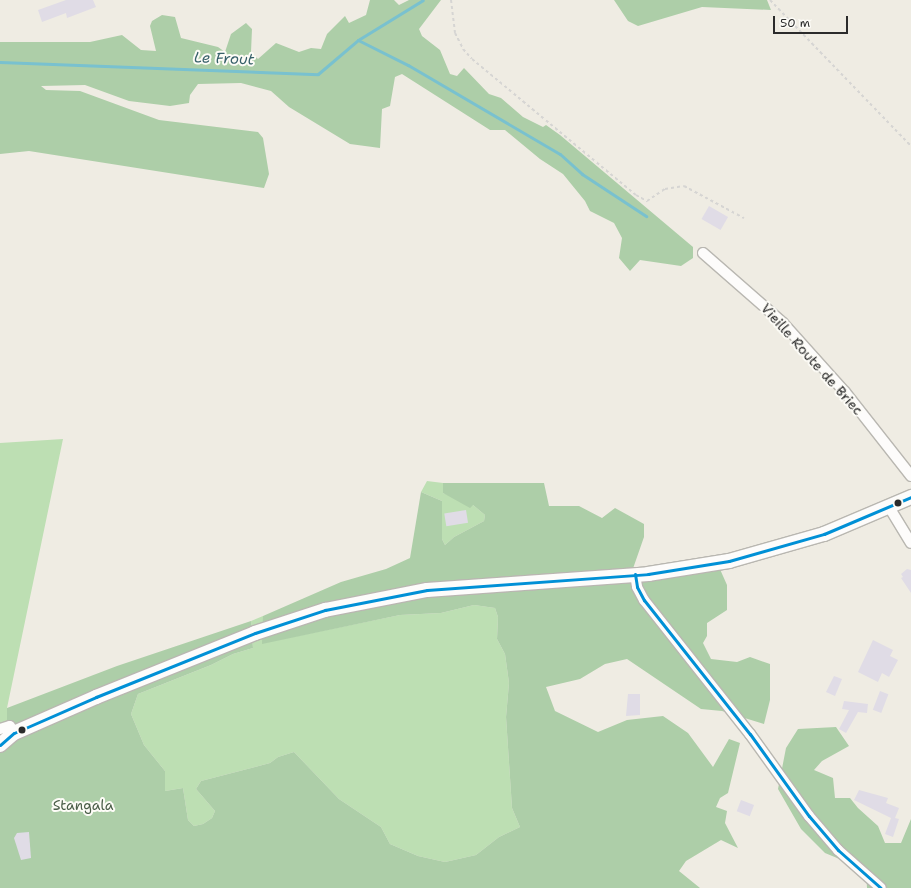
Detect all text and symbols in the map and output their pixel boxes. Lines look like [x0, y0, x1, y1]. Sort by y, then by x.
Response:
scale bar [775, 8, 850, 34]
text: 50 m [780, 15, 810, 31]
water label: Le Frout [194, 49, 254, 69]
street label: Vieille Route de Briec [757, 300, 867, 418]
unlabelled marker [893, 498, 903, 508]
unlabelled marker [17, 725, 27, 735]
park label: Stangala [53, 797, 113, 813]

